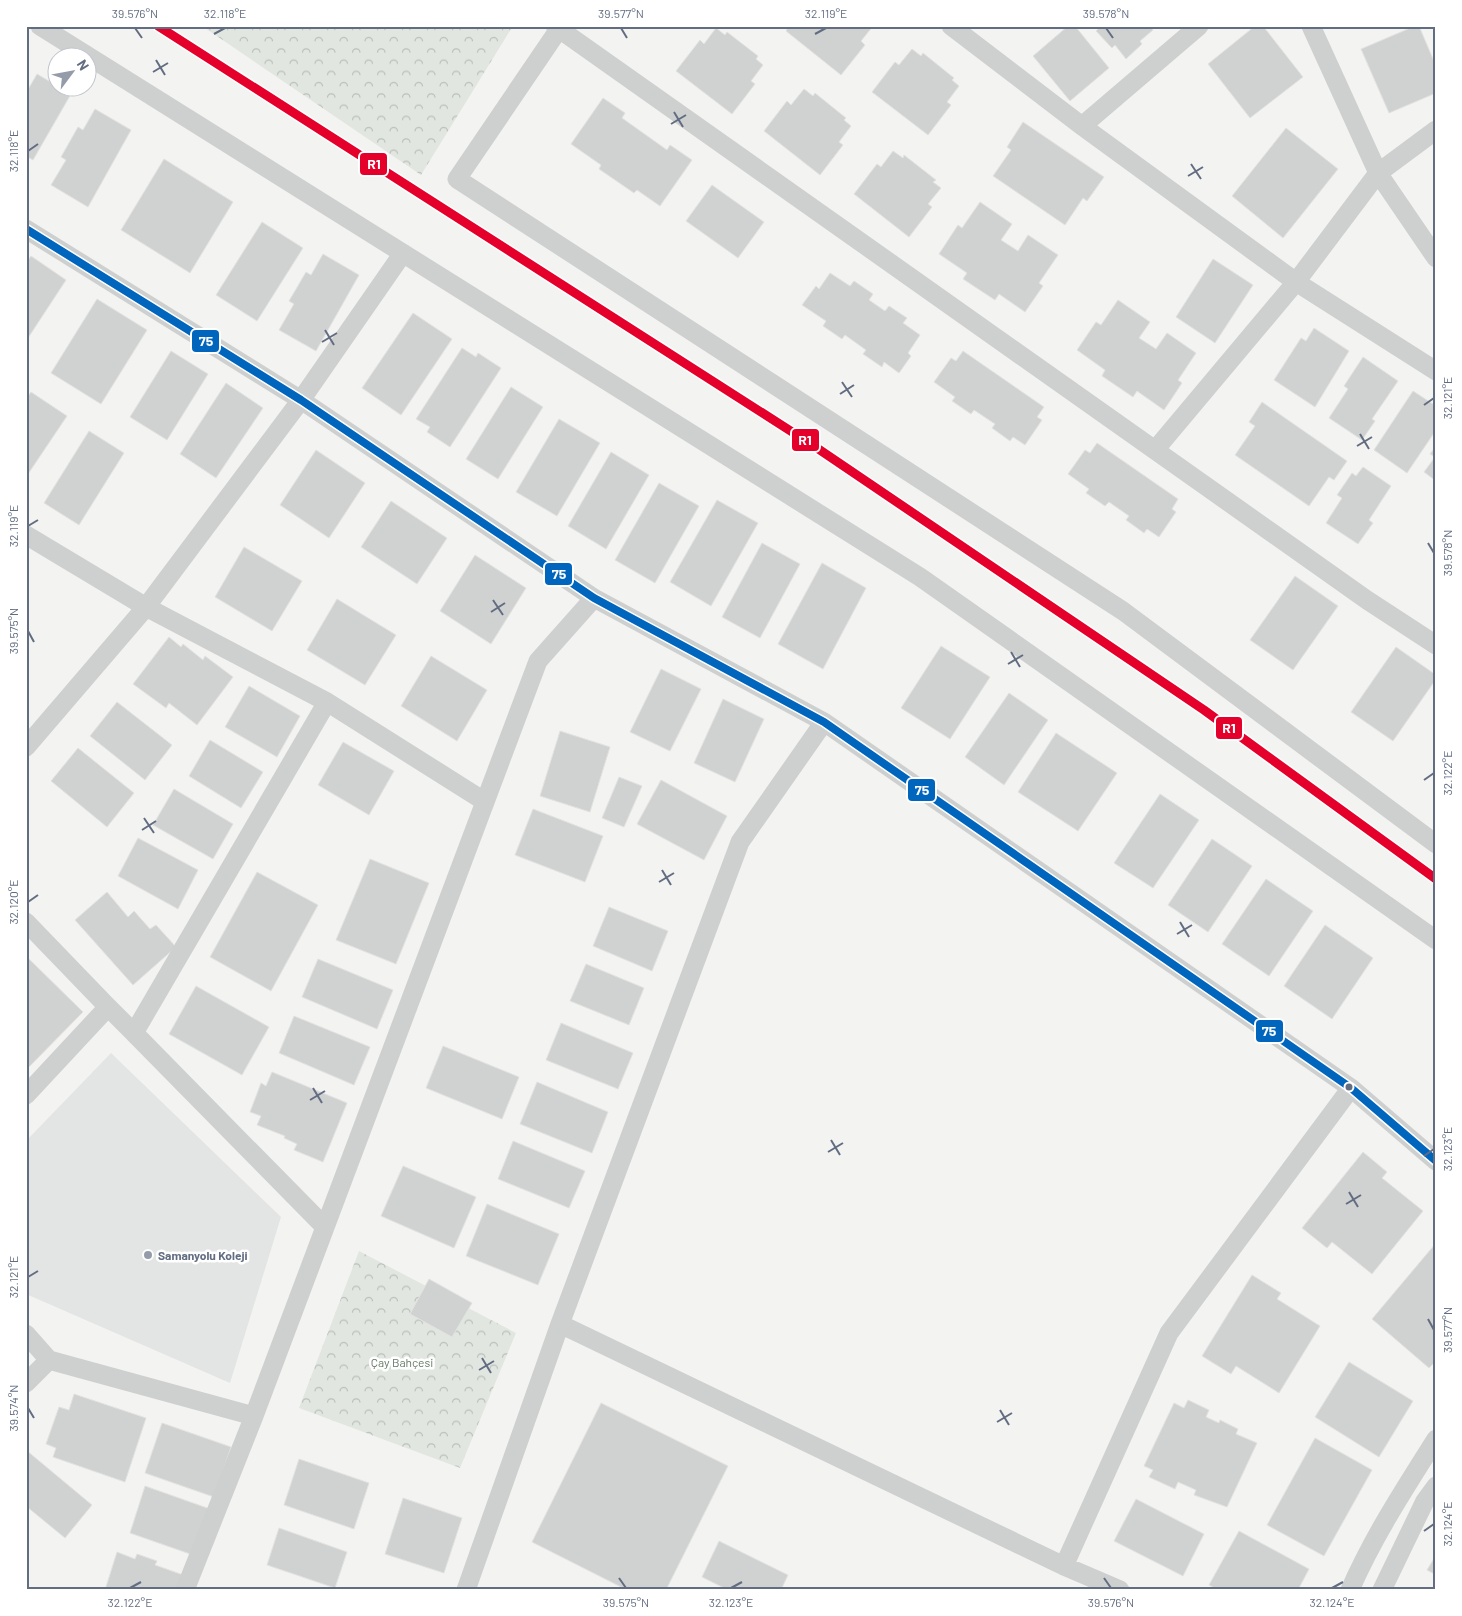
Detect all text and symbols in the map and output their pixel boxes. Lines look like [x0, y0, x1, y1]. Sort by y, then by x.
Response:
text: 39.576°N [112, 6, 158, 20]
text: 32.118°E [204, 6, 246, 20]
text: 39.577°N [598, 6, 644, 20]
text: 32.119°E [805, 6, 847, 20]
text: 39.578°N [1083, 6, 1129, 20]
north arrow [48, 48, 98, 98]
text: N [74, 56, 93, 73]
text: 32.118°E [6, 130, 20, 172]
line badge: R1 [359, 152, 388, 176]
text: R1 [367, 155, 381, 172]
line badge: 75 [191, 329, 220, 353]
text: 75 [199, 332, 214, 349]
text: 32.121°E [1440, 377, 1454, 419]
line badge: R1 [791, 428, 820, 452]
text: R1 [798, 431, 812, 448]
text: 32.119°E [6, 505, 20, 547]
text: 39.578°N [1440, 530, 1454, 576]
line badge: 75 [544, 562, 573, 586]
text: 75 [552, 565, 567, 582]
text: 39.575°N [6, 608, 20, 654]
line badge: R1 [1215, 716, 1243, 740]
text: R1 [1222, 719, 1236, 736]
text: 32.122°E [1440, 751, 1454, 795]
line badge: 75 [907, 778, 936, 802]
text: 75 [915, 781, 930, 798]
text: 32.120°E [6, 879, 20, 925]
line badge: 75 [1255, 1019, 1284, 1043]
text: 75 [1262, 1022, 1277, 1039]
unlabelled marker [1344, 1082, 1354, 1092]
text: 32.123°E [1440, 1127, 1454, 1171]
place label: Samanyolu Koleji [158, 1248, 248, 1262]
marker: Samanyolu Koleji [142, 1249, 154, 1261]
text: 32.121°E [6, 1256, 20, 1298]
text: 39.577°N [1440, 1307, 1454, 1353]
park label: Çay Bahçesi [371, 1355, 433, 1369]
text: 39.574°N [6, 1385, 20, 1431]
text: 32.124°E [1440, 1501, 1454, 1547]
text: 32.122°E [108, 1595, 152, 1609]
text: 39.575°N [603, 1595, 649, 1609]
text: 32.123°E [709, 1595, 753, 1609]
text: 39.576°N [1088, 1595, 1134, 1609]
text: 32.124°E [1309, 1595, 1355, 1609]

